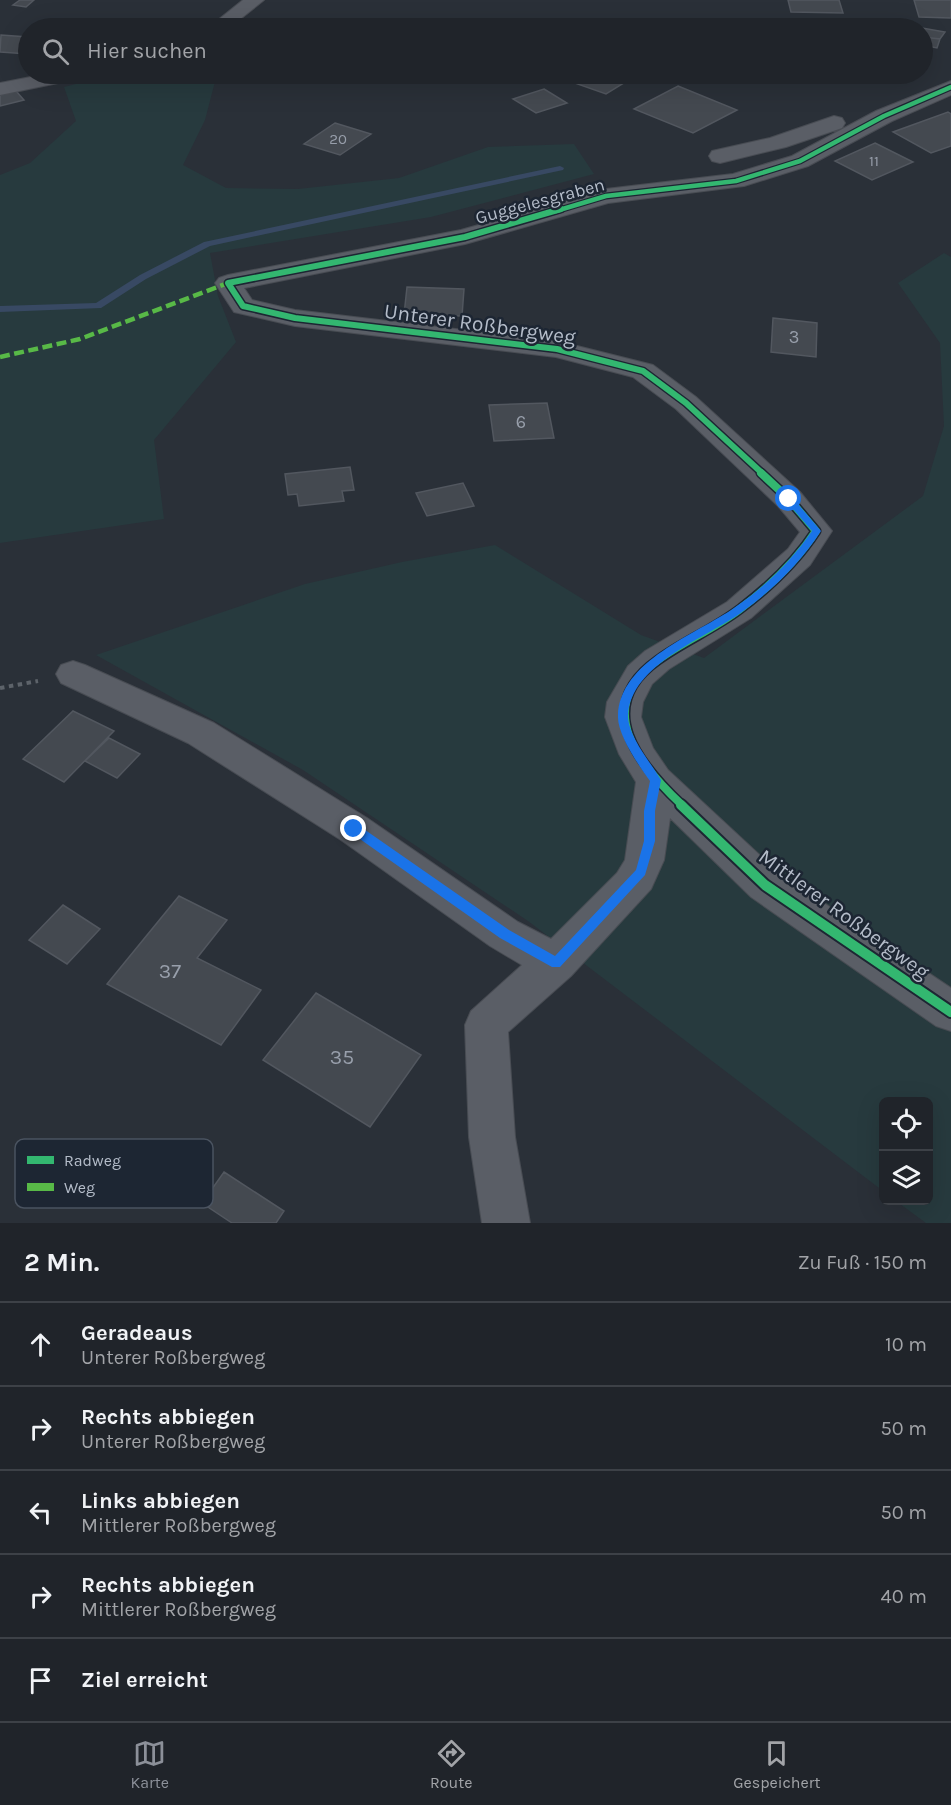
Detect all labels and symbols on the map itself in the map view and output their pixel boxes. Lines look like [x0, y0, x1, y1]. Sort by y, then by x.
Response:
house number: 20 [329, 130, 347, 148]
house number: 11 [869, 152, 879, 170]
street label: Guggelesgraben [473, 173, 607, 229]
street label: Unterer Roßbergweg [383, 299, 578, 349]
house number: 3 [789, 326, 799, 348]
house number: 6 [516, 411, 526, 433]
route start [775, 485, 801, 511]
route end [340, 815, 366, 841]
street label: Mittlerer Roßbergweg [754, 844, 934, 984]
house number: 37 [159, 959, 181, 983]
house number: 35 [330, 1045, 354, 1069]
legend [15, 1139, 213, 1208]
text: Radweg [64, 1151, 121, 1170]
text: Weg [64, 1178, 95, 1197]

